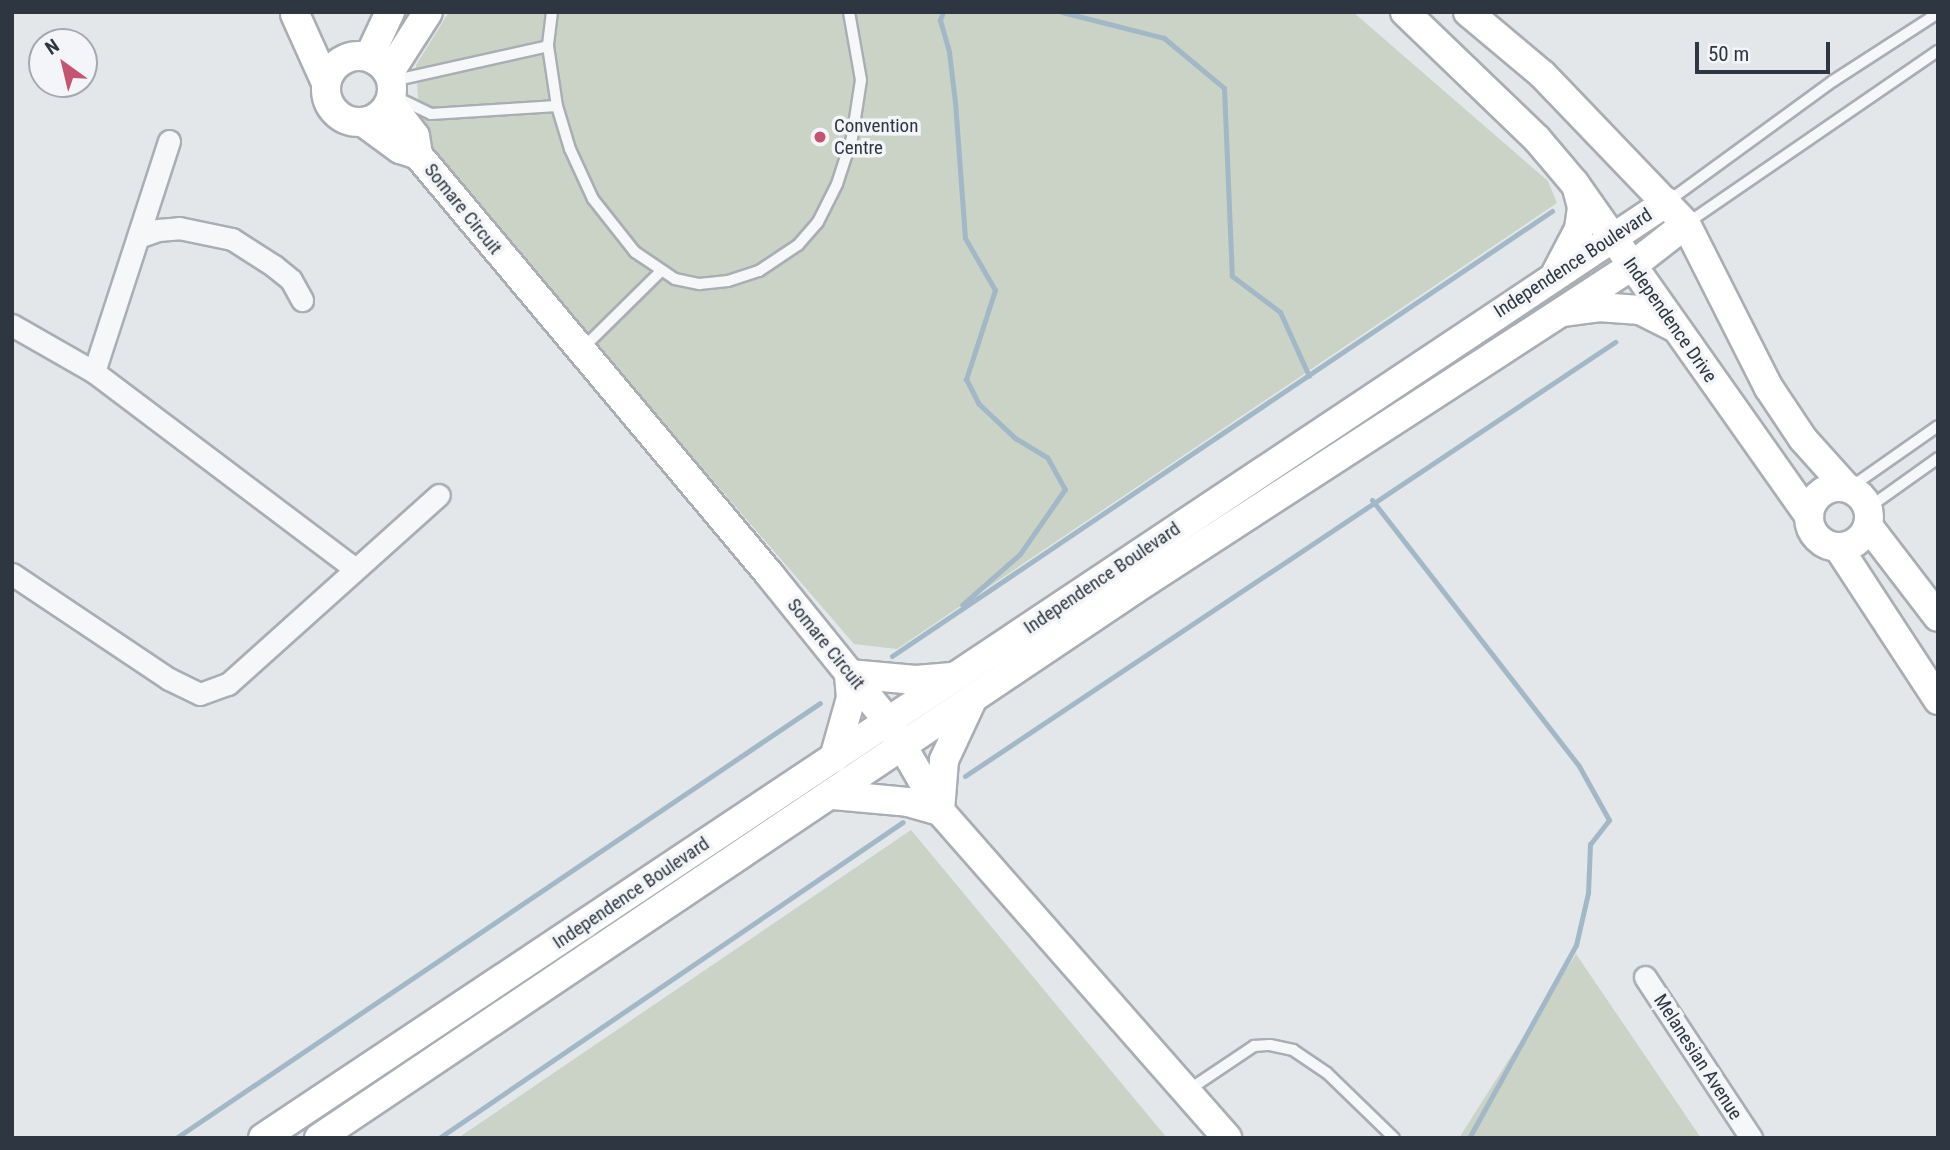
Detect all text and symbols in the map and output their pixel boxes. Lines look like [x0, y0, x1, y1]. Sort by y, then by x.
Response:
north arrow [28, 28, 98, 98]
scale bar [1698, 28, 1833, 72]
text: N [41, 34, 63, 60]
text: 50 m [1708, 42, 1749, 66]
place label: Convention Centre [834, 115, 918, 159]
marker: Convention Centre [812, 129, 828, 145]
street label: Somare Circuit [419, 159, 507, 259]
street label: Independence Boulevard [1490, 203, 1656, 323]
street label: Independence Drive [1618, 253, 1722, 387]
street label: Independence Boulevard [1019, 517, 1185, 639]
street label: Somare Circuit [782, 594, 870, 694]
street label: Independence Boulevard [548, 832, 714, 954]
street label: Melanesian Avenue [1649, 990, 1747, 1124]

